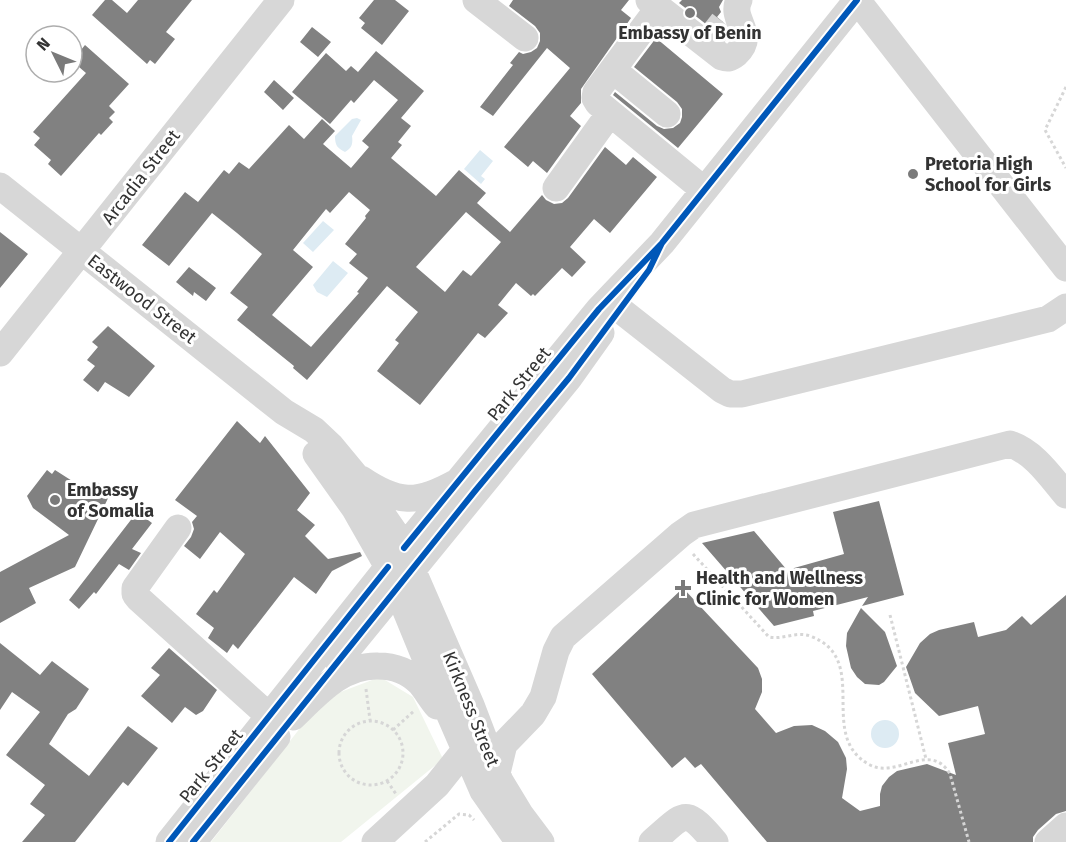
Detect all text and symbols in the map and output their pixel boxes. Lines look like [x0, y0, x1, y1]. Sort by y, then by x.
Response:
marker: Embassy of Benin [683, 6, 697, 20]
place label: Embassy of Benin [618, 22, 762, 44]
north arrow [24, 24, 84, 84]
text: N [33, 34, 54, 54]
street label: Arcadia Street [97, 125, 185, 229]
place label: Pretoria High School for Girls [925, 153, 1051, 196]
marker: Pretoria High School for Girls [906, 167, 920, 181]
street label: Eastwood Street [83, 250, 201, 349]
street label: Park Street [482, 342, 556, 426]
place label: Embassy of Somalia [67, 479, 154, 522]
marker: Embassy of Somalia [48, 493, 62, 507]
place label: Health and Wellness Clinic for Women [696, 567, 863, 610]
marker: Health and Wellness Clinic for Women [674, 579, 692, 597]
street label: Kirkness Street [438, 648, 504, 770]
street label: Park Street [174, 724, 248, 808]

